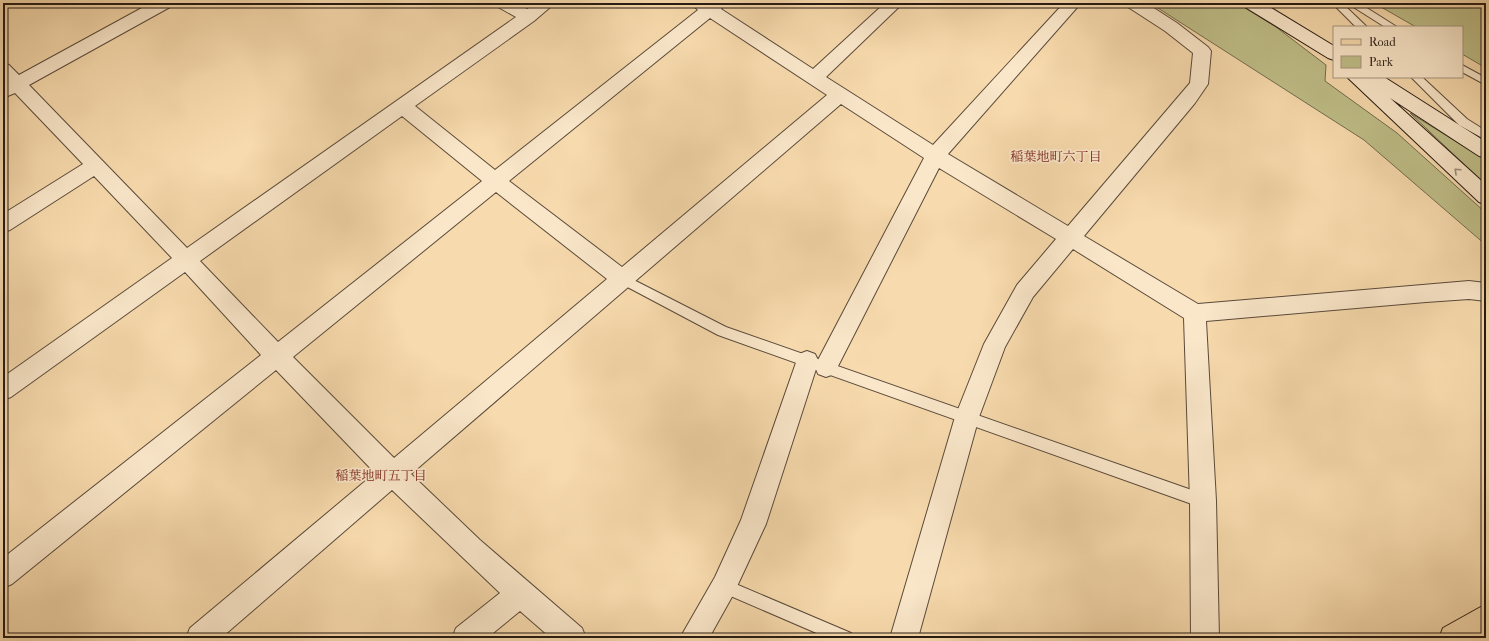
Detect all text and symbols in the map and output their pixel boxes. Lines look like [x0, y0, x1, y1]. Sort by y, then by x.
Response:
legend [1333, 26, 1463, 78]
text: Road [1369, 35, 1396, 49]
text: Park [1369, 55, 1394, 69]
district label: 稲葉地町六丁目 [1010, 149, 1102, 164]
one-way arrow [1454, 168, 1462, 176]
district label: 稲葉地町五丁目 [335, 468, 427, 483]

